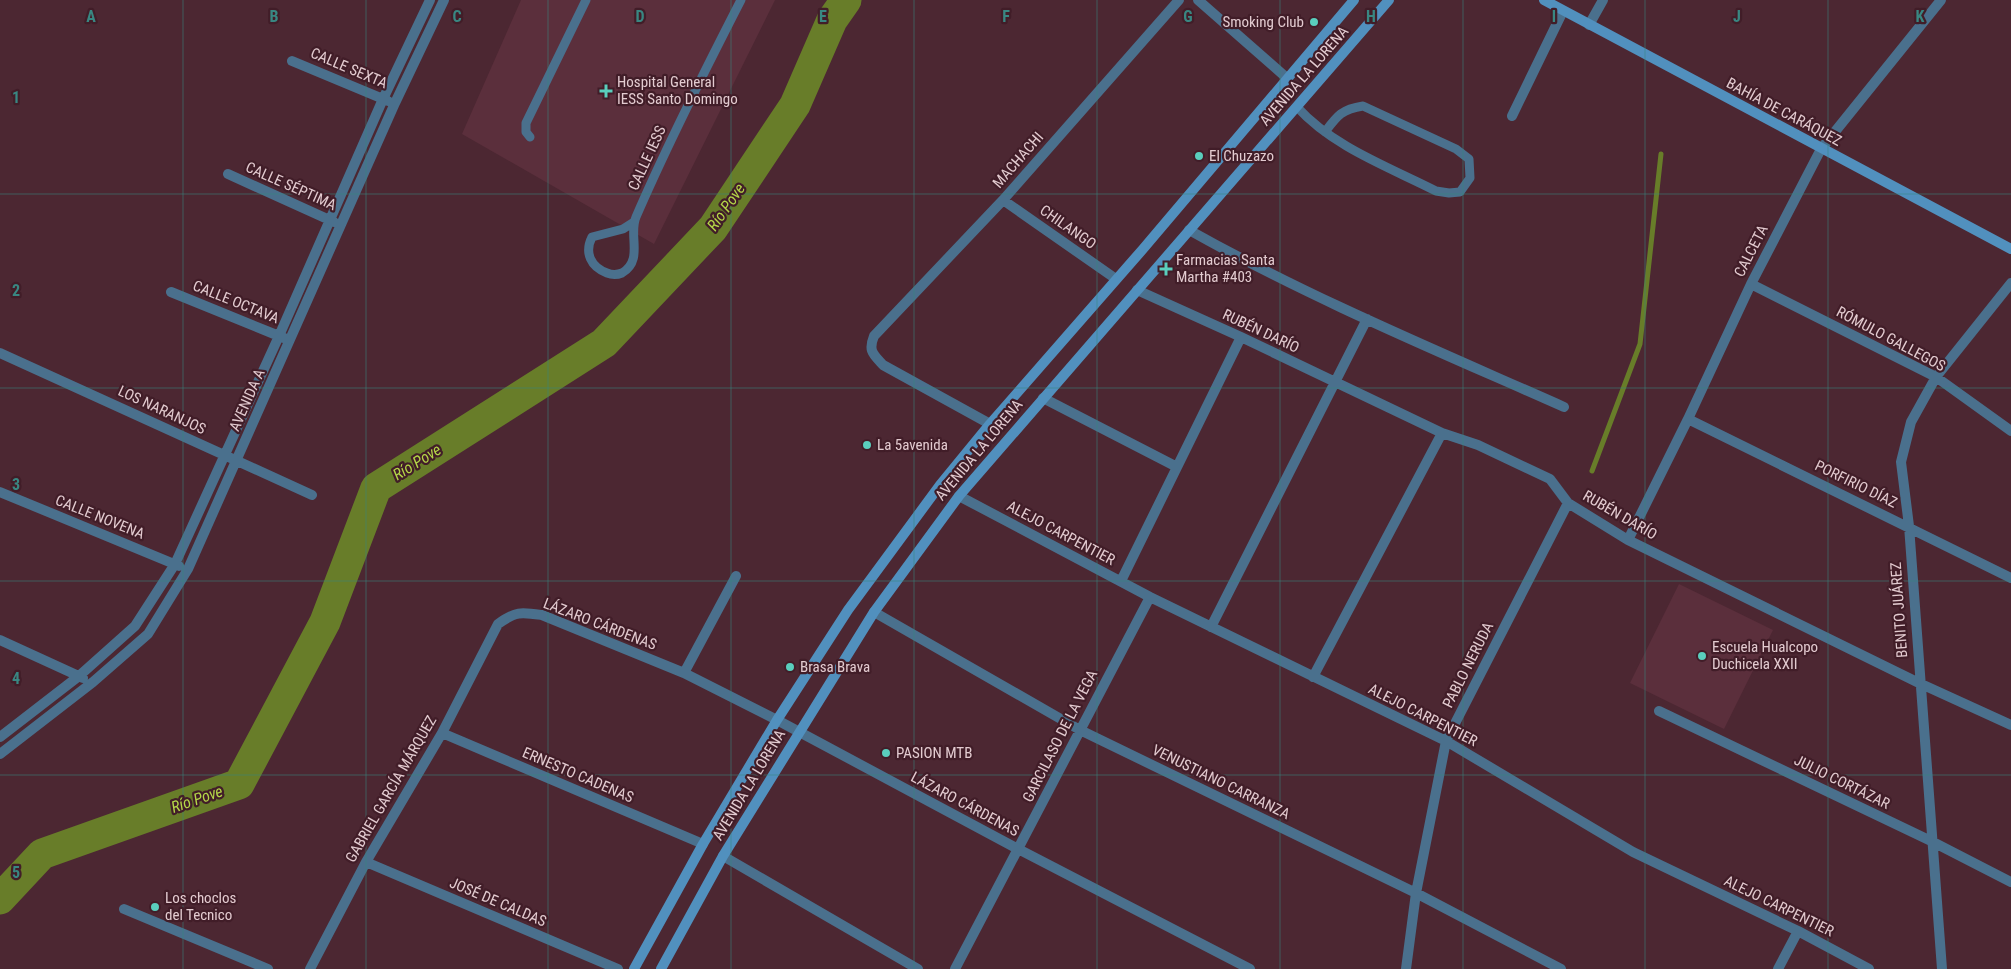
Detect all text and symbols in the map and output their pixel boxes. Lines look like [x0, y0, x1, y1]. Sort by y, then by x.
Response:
text: A [86, 7, 96, 26]
text: B [270, 7, 279, 26]
text: C [452, 7, 462, 26]
text: D [635, 7, 645, 26]
text: E [819, 7, 827, 26]
text: F [1002, 7, 1010, 26]
text: G [1183, 7, 1193, 26]
text: H [1366, 7, 1376, 26]
text: I [1552, 7, 1556, 26]
text: J [1733, 7, 1741, 26]
text: K [1916, 7, 1925, 26]
place label: Smoking Club [1222, 13, 1304, 31]
marker: Smoking Club [1308, 16, 1320, 28]
street label: AVENIDA LA LORENA [1256, 22, 1352, 129]
street label: CALLE SEXTA [308, 44, 390, 92]
place label: Hospital General IESS Santo Domingo [617, 73, 738, 108]
street label: BAHÍA DE CARÁQUEZ [1723, 74, 1845, 150]
marker: Hospital General IESS Santo Domingo [599, 84, 613, 98]
text: 1 [12, 88, 20, 107]
street label: CALLE IESS [624, 123, 670, 193]
street label: MACHACHI [989, 128, 1047, 192]
place label: El Chuzazo [1209, 147, 1274, 165]
marker: El Chuzazo [1193, 150, 1205, 162]
street label: CALLE SÉPTIMA [243, 158, 340, 214]
water label: Río Pove [703, 180, 749, 234]
street label: CHILANGO [1036, 201, 1100, 253]
street label: CALCETA [1730, 222, 1772, 280]
place label: Farmacias Santa Martha #403 [1176, 251, 1275, 286]
marker: Farmacias Santa Martha #403 [1160, 263, 1172, 275]
street label: CALLE OCTAVA [190, 277, 282, 328]
text: 2 [12, 281, 20, 300]
street label: RÓMULO GALLEGOS [1833, 303, 1949, 375]
street label: RUBÉN DARÍO [1220, 305, 1302, 357]
street label: AVENIDA A [225, 366, 269, 434]
street label: LOS NARANJOS [115, 382, 209, 438]
street label: AVENIDA LA LORENA [932, 396, 1027, 504]
place label: La 5avenida [877, 436, 948, 454]
marker: La 5avenida [861, 439, 873, 451]
water label: Río Pove [389, 440, 445, 484]
street label: PORFIRIO DÍAZ [1812, 456, 1900, 512]
text: 3 [12, 475, 20, 494]
street label: RUBÉN DARÍO [1580, 487, 1660, 543]
street label: CALLE NOVENA [53, 491, 147, 543]
street label: ALEJO CARPENTIER [1004, 497, 1118, 569]
street label: BENITO JUÁREZ [1887, 561, 1911, 658]
street label: LÁZARO CÁRDENAS [541, 594, 659, 654]
street label: PABLO NERUDA [1439, 619, 1497, 711]
place label: Escuela Hualcopo Duchicela XXII [1712, 638, 1818, 673]
marker: Escuela Hualcopo Duchicela XXII [1696, 650, 1708, 662]
place label: Brasa Brava [800, 658, 870, 676]
marker: Brasa Brava [784, 661, 796, 673]
street label: GARCILASO DE LA VEGA [1019, 667, 1101, 805]
text: 4 [12, 669, 20, 688]
street label: ALEJO CARPENTIER [1366, 680, 1481, 750]
street label: GABRIEL GARCÍA MÁRQUEZ [342, 712, 440, 865]
street label: AVENIDA LA LORENA [709, 726, 789, 844]
street label: VENUSTIANO CARRANZA [1149, 741, 1293, 823]
street label: ERNESTO CADENAS [520, 743, 636, 807]
place label: PASION MTB [896, 744, 972, 762]
marker: PASION MTB [880, 747, 892, 759]
street label: JULIO CORTÁZAR [1791, 751, 1893, 813]
street label: LÁZARO CÁRDENAS [908, 768, 1022, 840]
water label: Río Pove [169, 781, 225, 817]
text: 5 [12, 863, 20, 882]
street label: ALEJO CARPENTIER [1721, 872, 1837, 940]
street label: JOSÉ DE CALDAS [447, 873, 549, 931]
place label: Los choclos del Tecnico [165, 889, 237, 924]
marker: Los choclos del Tecnico [149, 901, 161, 913]

